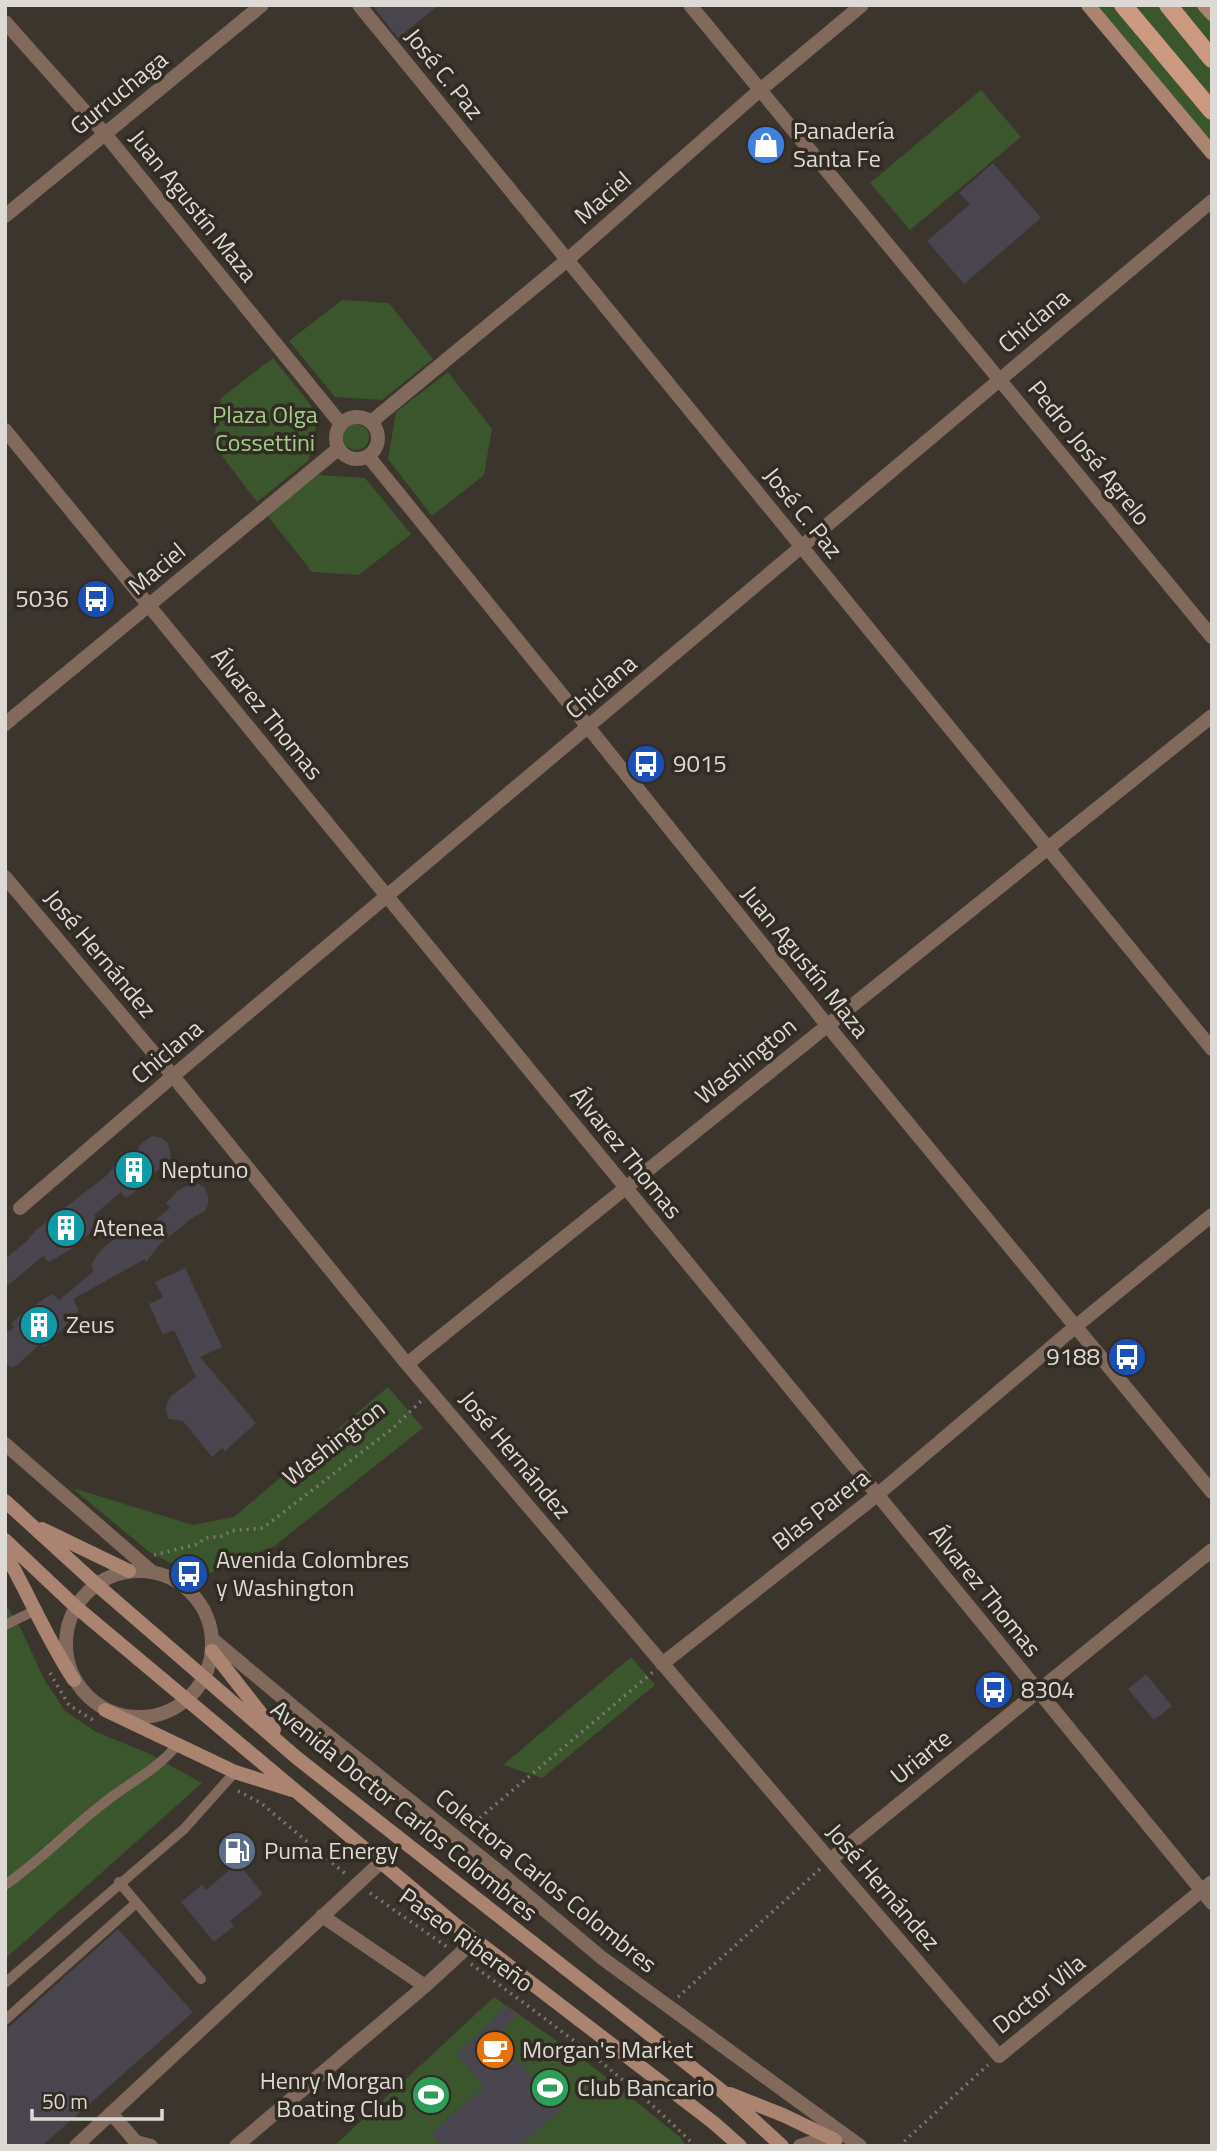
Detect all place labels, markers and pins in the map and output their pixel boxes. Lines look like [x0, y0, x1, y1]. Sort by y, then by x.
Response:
place label: Panadería Santa Fe [793, 112, 894, 176]
shop icon: Panadería Santa Fe [745, 124, 787, 166]
bus stop icon: 5036 [75, 578, 117, 620]
place label: 5036 [15, 580, 69, 616]
bus stop icon: 9015 [625, 743, 667, 785]
place label: 9015 [673, 745, 727, 781]
building icon: Neptuno [113, 1149, 155, 1191]
place label: Neptuno [161, 1151, 249, 1187]
building icon: Atenea [45, 1207, 87, 1249]
place label: Atenea [93, 1209, 165, 1245]
building icon: Zeus [18, 1304, 60, 1346]
place label: Zeus [66, 1306, 115, 1342]
bus stop icon: 9188 [1106, 1336, 1148, 1378]
place label: 9188 [1046, 1338, 1100, 1374]
place label: Avenida Colombres y Washington [216, 1541, 409, 1605]
bus stop icon: Avenida Colombres y Washington [168, 1553, 210, 1595]
bus stop icon: 8304 [973, 1669, 1015, 1711]
place label: 8304 [1021, 1671, 1075, 1707]
fuel station icon: Puma Energy [216, 1830, 258, 1872]
place label: Puma Energy [264, 1832, 399, 1868]
cafe icon: Morgan's Market [474, 2029, 516, 2071]
place label: Morgan's Market [522, 2031, 694, 2067]
place label: Henry Morgan Boating Club [260, 2062, 404, 2126]
sports icon: Club Bancario [529, 2067, 571, 2109]
place label: Club Bancario [577, 2069, 715, 2105]
sports icon: Henry Morgan Boating Club [410, 2074, 452, 2116]

